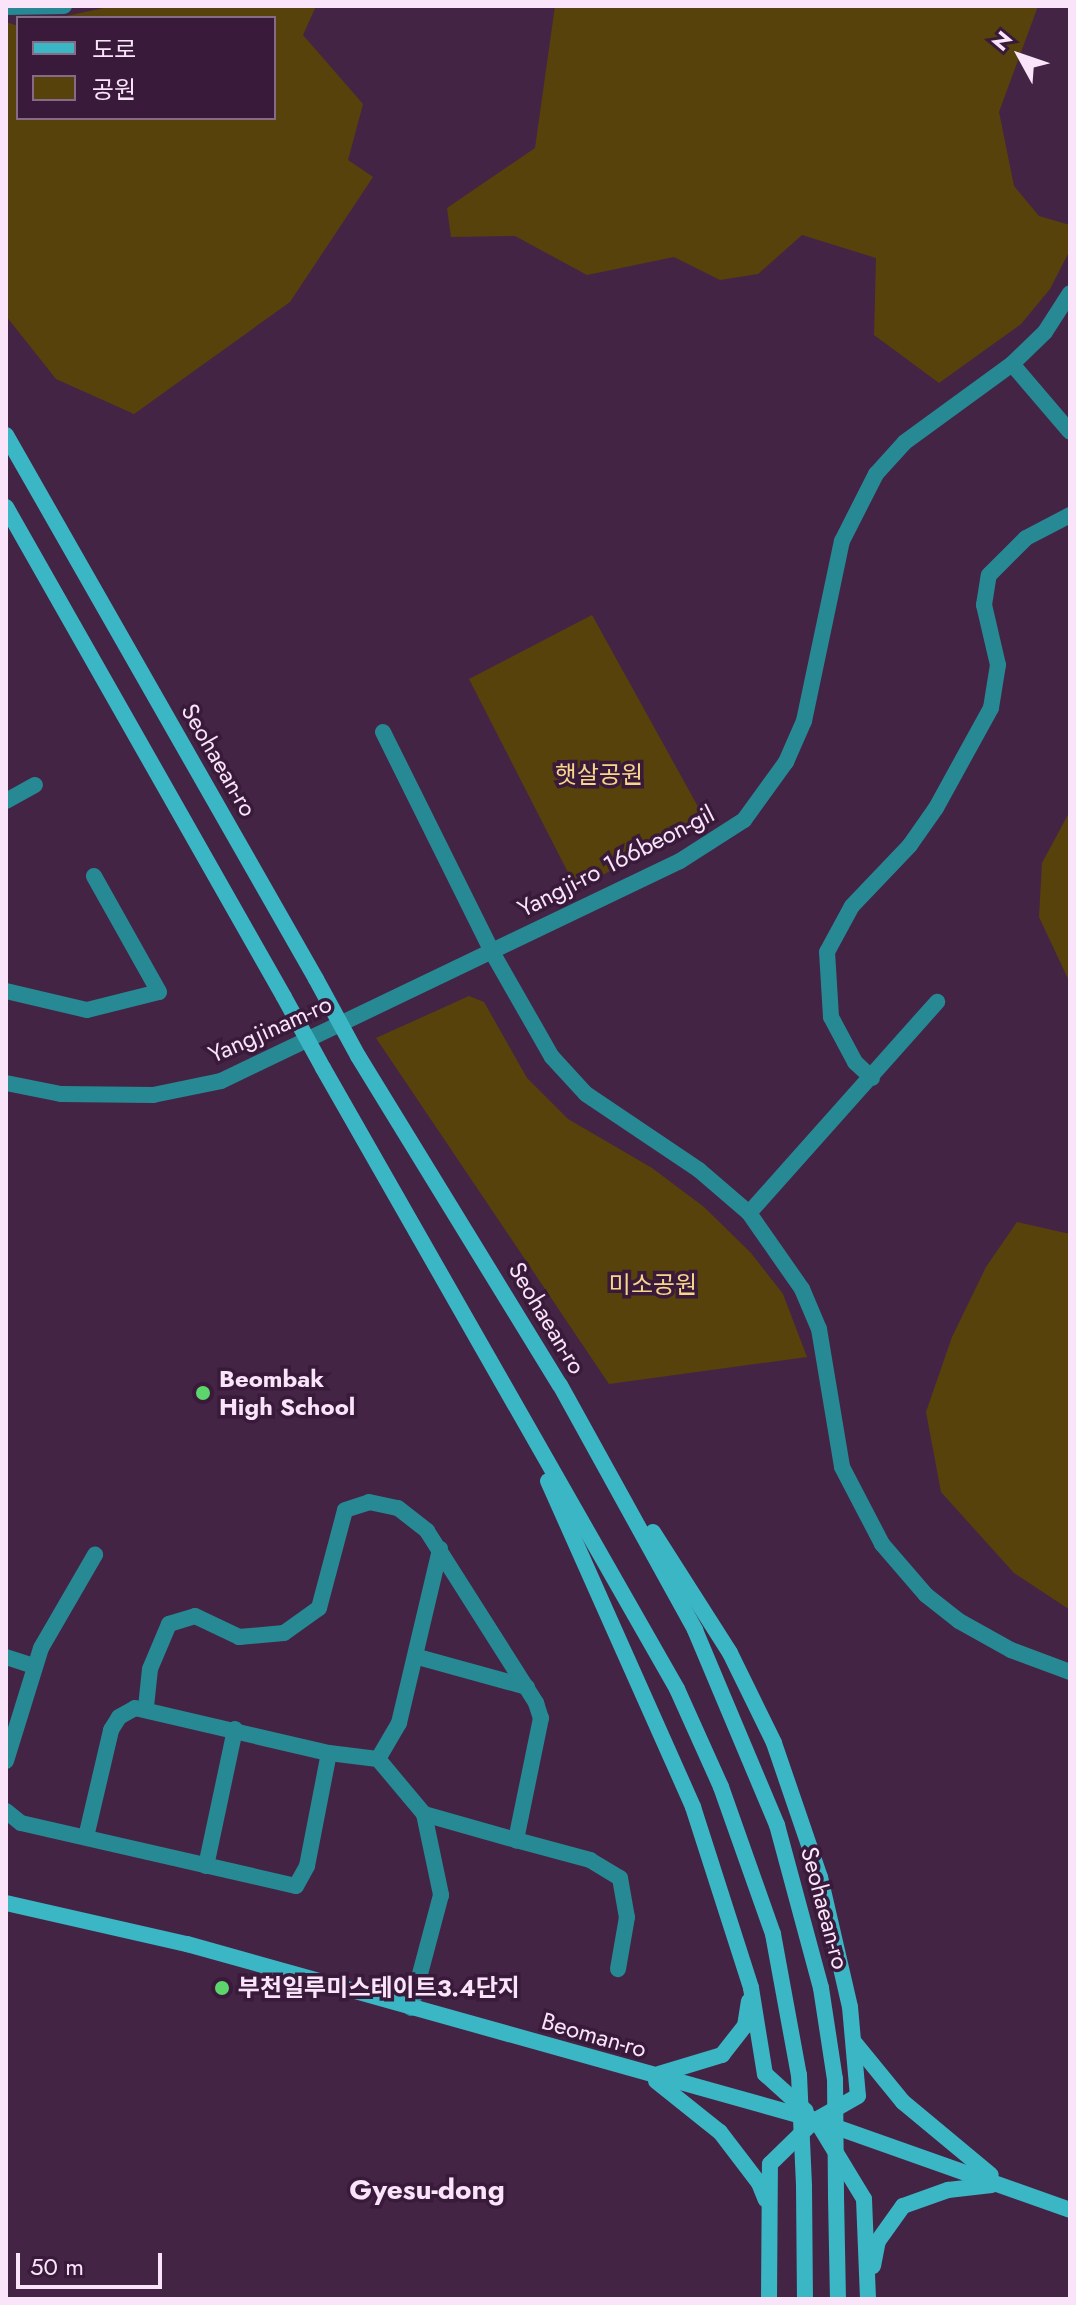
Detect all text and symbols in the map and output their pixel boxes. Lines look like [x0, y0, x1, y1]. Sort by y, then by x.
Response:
legend [16, 16, 276, 120]
north arrow [980, 16, 1060, 96]
text: N [984, 24, 1019, 58]
text: 도로 [92, 32, 136, 67]
text: 공원 [92, 72, 136, 107]
street label: Seohaean-ro [175, 699, 263, 821]
park label: 햇살공원 [555, 761, 643, 789]
street label: Yangji-ro 166beon-gil [513, 799, 719, 923]
street label: Yangjinam-ro [204, 989, 336, 1069]
street label: Seohaean-ro [502, 1257, 592, 1379]
park label: 미소공원 [609, 1271, 697, 1299]
place label: Beombak High School [219, 1365, 355, 1421]
marker: Beombak High School [194, 1384, 212, 1402]
street label: Seohaean-ro [795, 1844, 855, 1972]
place label: 부천일루미스테이트3.4단지 [238, 1974, 520, 2002]
marker: 부천일루미스테이트3.4단지 [213, 1979, 231, 1997]
street label: Beoman-ro [538, 2006, 650, 2064]
district label: Gyesu-dong [349, 2173, 505, 2207]
scale bar [20, 2237, 166, 2287]
text: 50 m [30, 2249, 84, 2284]

